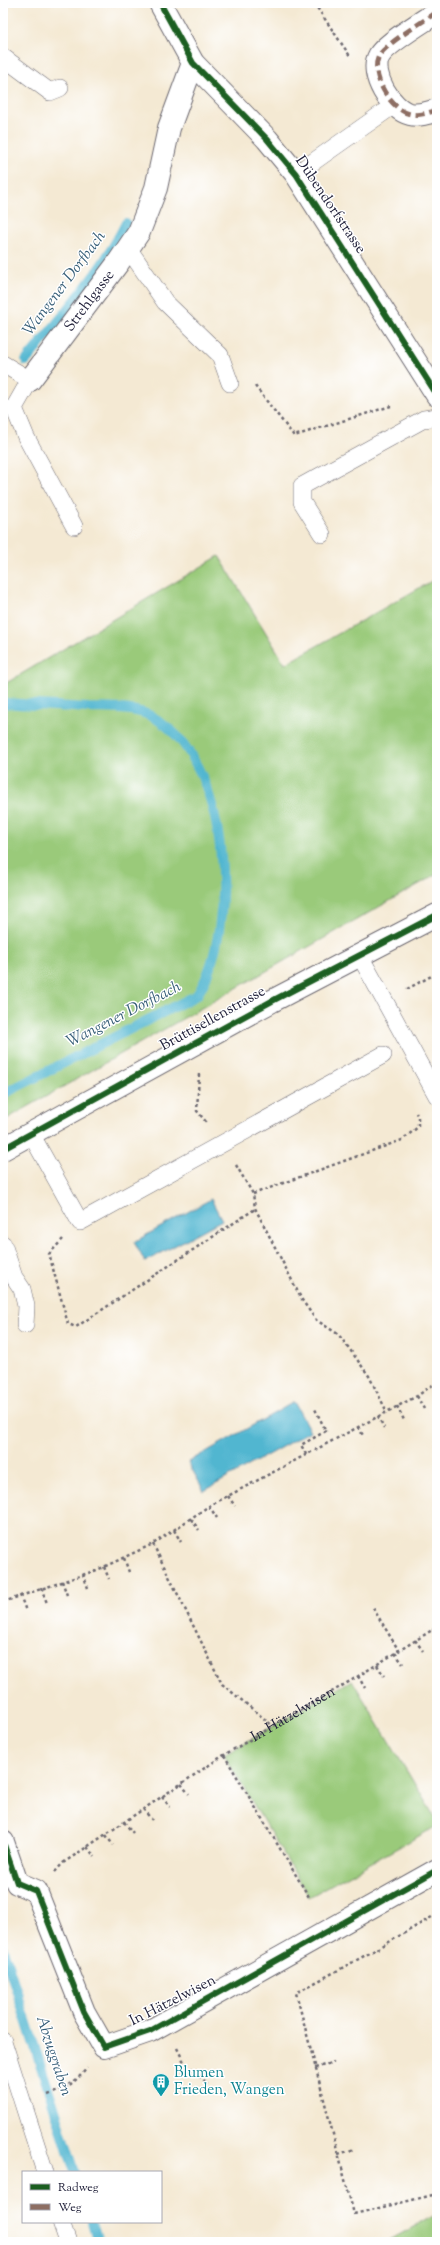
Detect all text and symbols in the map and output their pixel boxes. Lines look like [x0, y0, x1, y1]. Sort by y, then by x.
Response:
street label: Dübendorfstrasse [289, 152, 371, 258]
water label: Wangener Dorfbach [18, 227, 112, 341]
street label: Strehlgasse [59, 266, 120, 336]
water label: Wangener Dorfbach [63, 976, 186, 1054]
street label: Brüttisellenstrasse [157, 981, 269, 1057]
street label: In Hätzelwisen [247, 1681, 339, 1748]
street label: In Hätzelwisen [126, 1970, 220, 2032]
water label: Abzuggraben [29, 2013, 77, 2100]
place label: Blumen Frieden, Wangen [174, 2063, 285, 2101]
building icon: Blumen Frieden, Wangen [151, 2072, 171, 2097]
legend [22, 2171, 162, 2223]
text: Radweg [58, 2179, 99, 2197]
text: Weg [58, 2199, 82, 2217]

